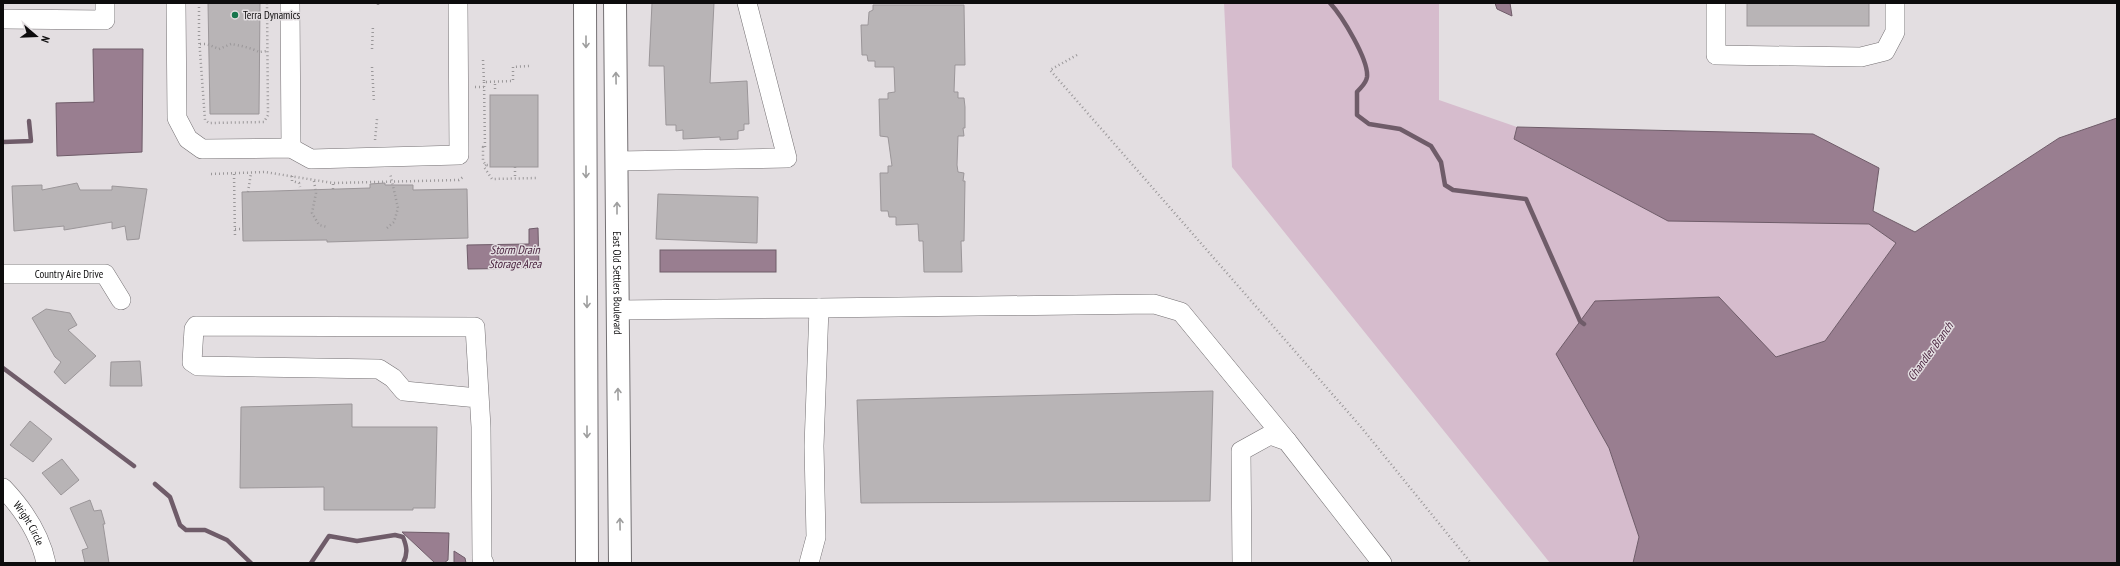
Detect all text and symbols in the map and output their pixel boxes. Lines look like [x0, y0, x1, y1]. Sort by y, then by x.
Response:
place label: Terra Dynamics [243, 8, 301, 22]
marker: Terra Dynamics [230, 10, 240, 20]
north arrow [16, 16, 56, 56]
text: N [38, 34, 53, 44]
one-way arrow [582, 35, 590, 48]
one-way arrow [612, 72, 620, 85]
one-way arrow [582, 165, 590, 178]
one-way arrow [613, 202, 621, 215]
street label: East Old Settlers Boulevard [610, 231, 625, 335]
water label: Storm Drain Storage Area [489, 242, 543, 271]
street label: Country Aire Drive [35, 267, 104, 281]
one-way arrow [583, 295, 591, 308]
water label: Chandler Branch [1904, 318, 1957, 383]
one-way arrow [614, 388, 622, 401]
one-way arrow [583, 425, 591, 438]
street label: Wright Circle [10, 498, 47, 548]
one-way arrow [616, 518, 624, 531]

